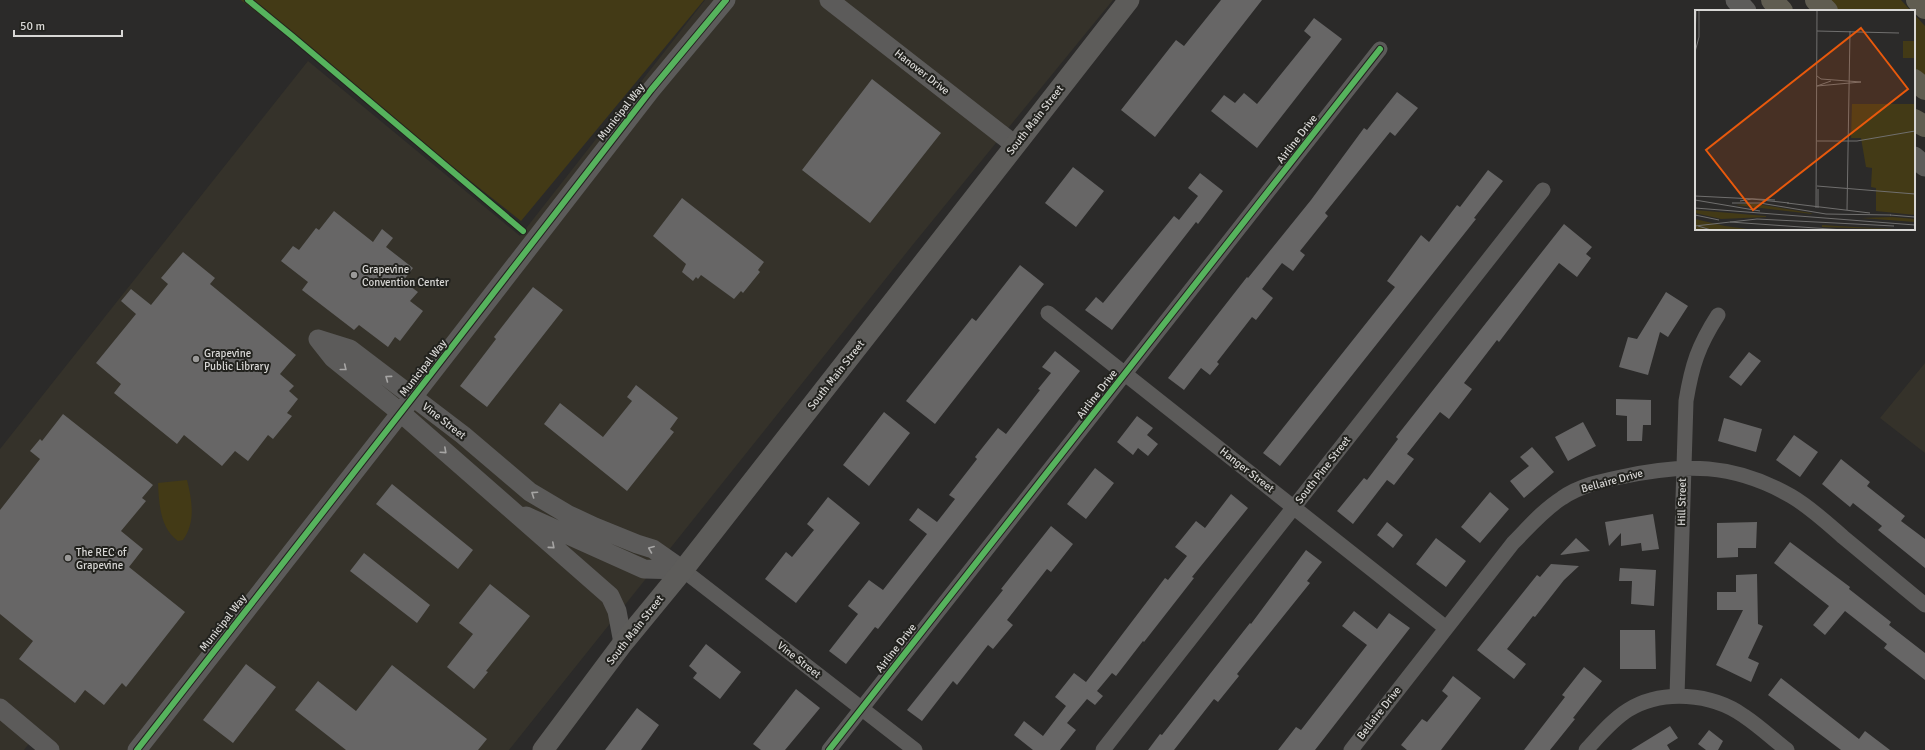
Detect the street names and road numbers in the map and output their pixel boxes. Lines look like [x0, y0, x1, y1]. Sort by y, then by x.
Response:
street label: Hanover Drive [892, 47, 952, 97]
street label: Municipal Way [595, 80, 648, 143]
street label: South Main Street [1004, 83, 1066, 157]
street label: Airline Drive [1274, 112, 1320, 166]
street label: Municipal Way [397, 336, 450, 399]
street label: South Main Street [805, 338, 867, 412]
street label: Airline Drive [1074, 367, 1120, 421]
street label: Vine Street [420, 400, 469, 442]
street label: South Pine Street [1293, 434, 1353, 506]
street label: Hanger Street [1217, 445, 1277, 495]
street label: Bellaire Drive [1580, 467, 1644, 495]
street label: Hill Street [1675, 478, 1689, 526]
street label: Municipal Way [197, 591, 250, 654]
street label: South Main Street [604, 593, 666, 667]
street label: Airline Drive [873, 621, 919, 675]
street label: Vine Street [775, 639, 824, 681]
street label: Bellaire Drive [1354, 684, 1404, 742]

